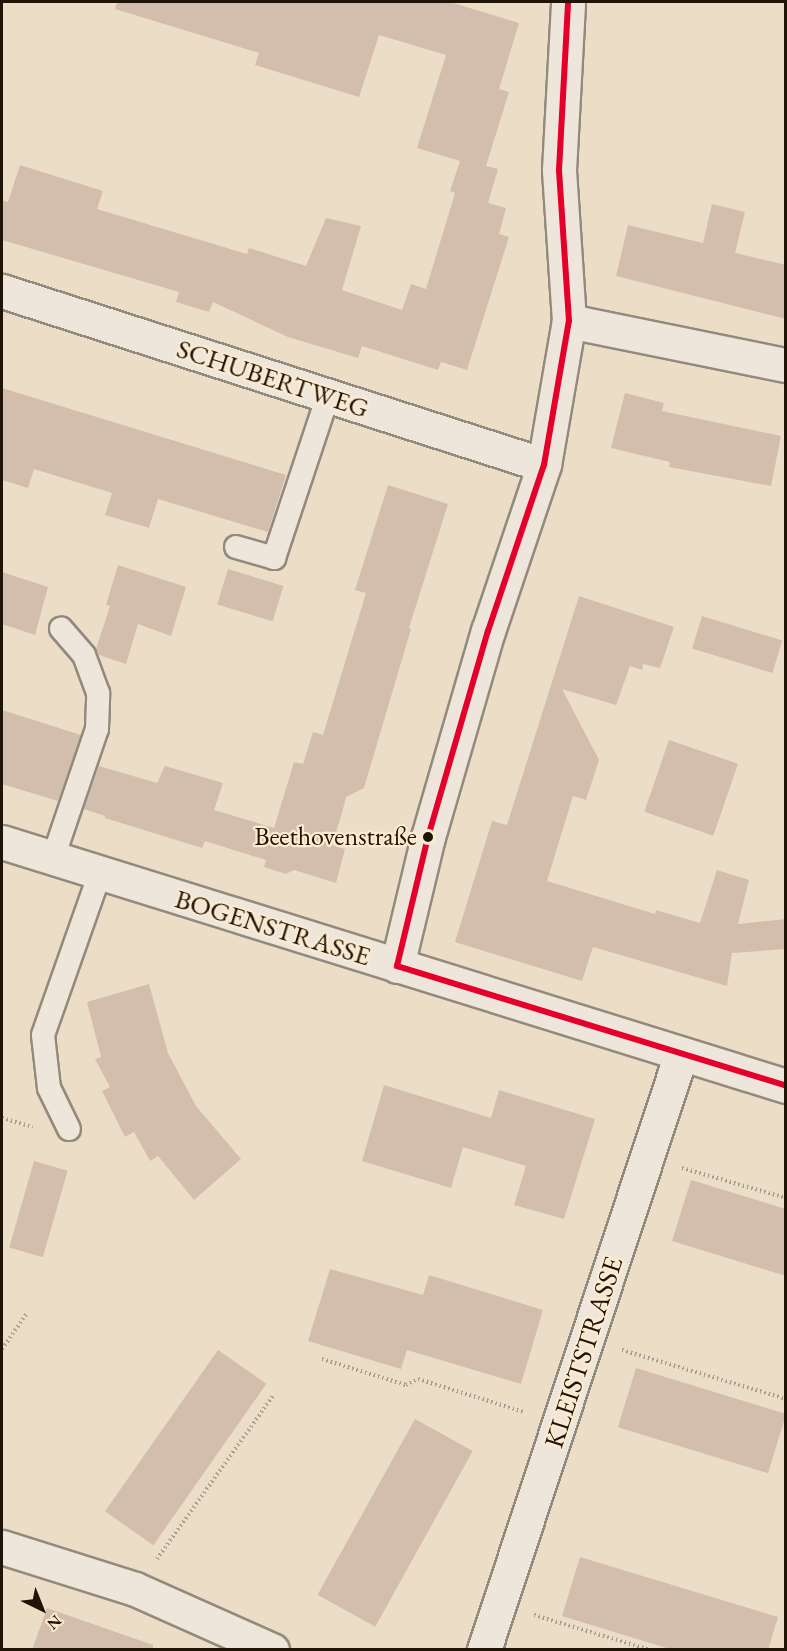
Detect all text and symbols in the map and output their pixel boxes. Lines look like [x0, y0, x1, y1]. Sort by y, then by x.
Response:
street label: SCHUBERTWEG [173, 332, 373, 424]
place label: Beethovenstraße [254, 821, 417, 853]
marker: Beethovenstraße [422, 831, 434, 843]
street label: BOGENSTRASSE [171, 882, 375, 972]
street label: KLEISTSTRASSE [537, 1252, 629, 1452]
north arrow [12, 1579, 72, 1639]
text: N [43, 1610, 67, 1635]

